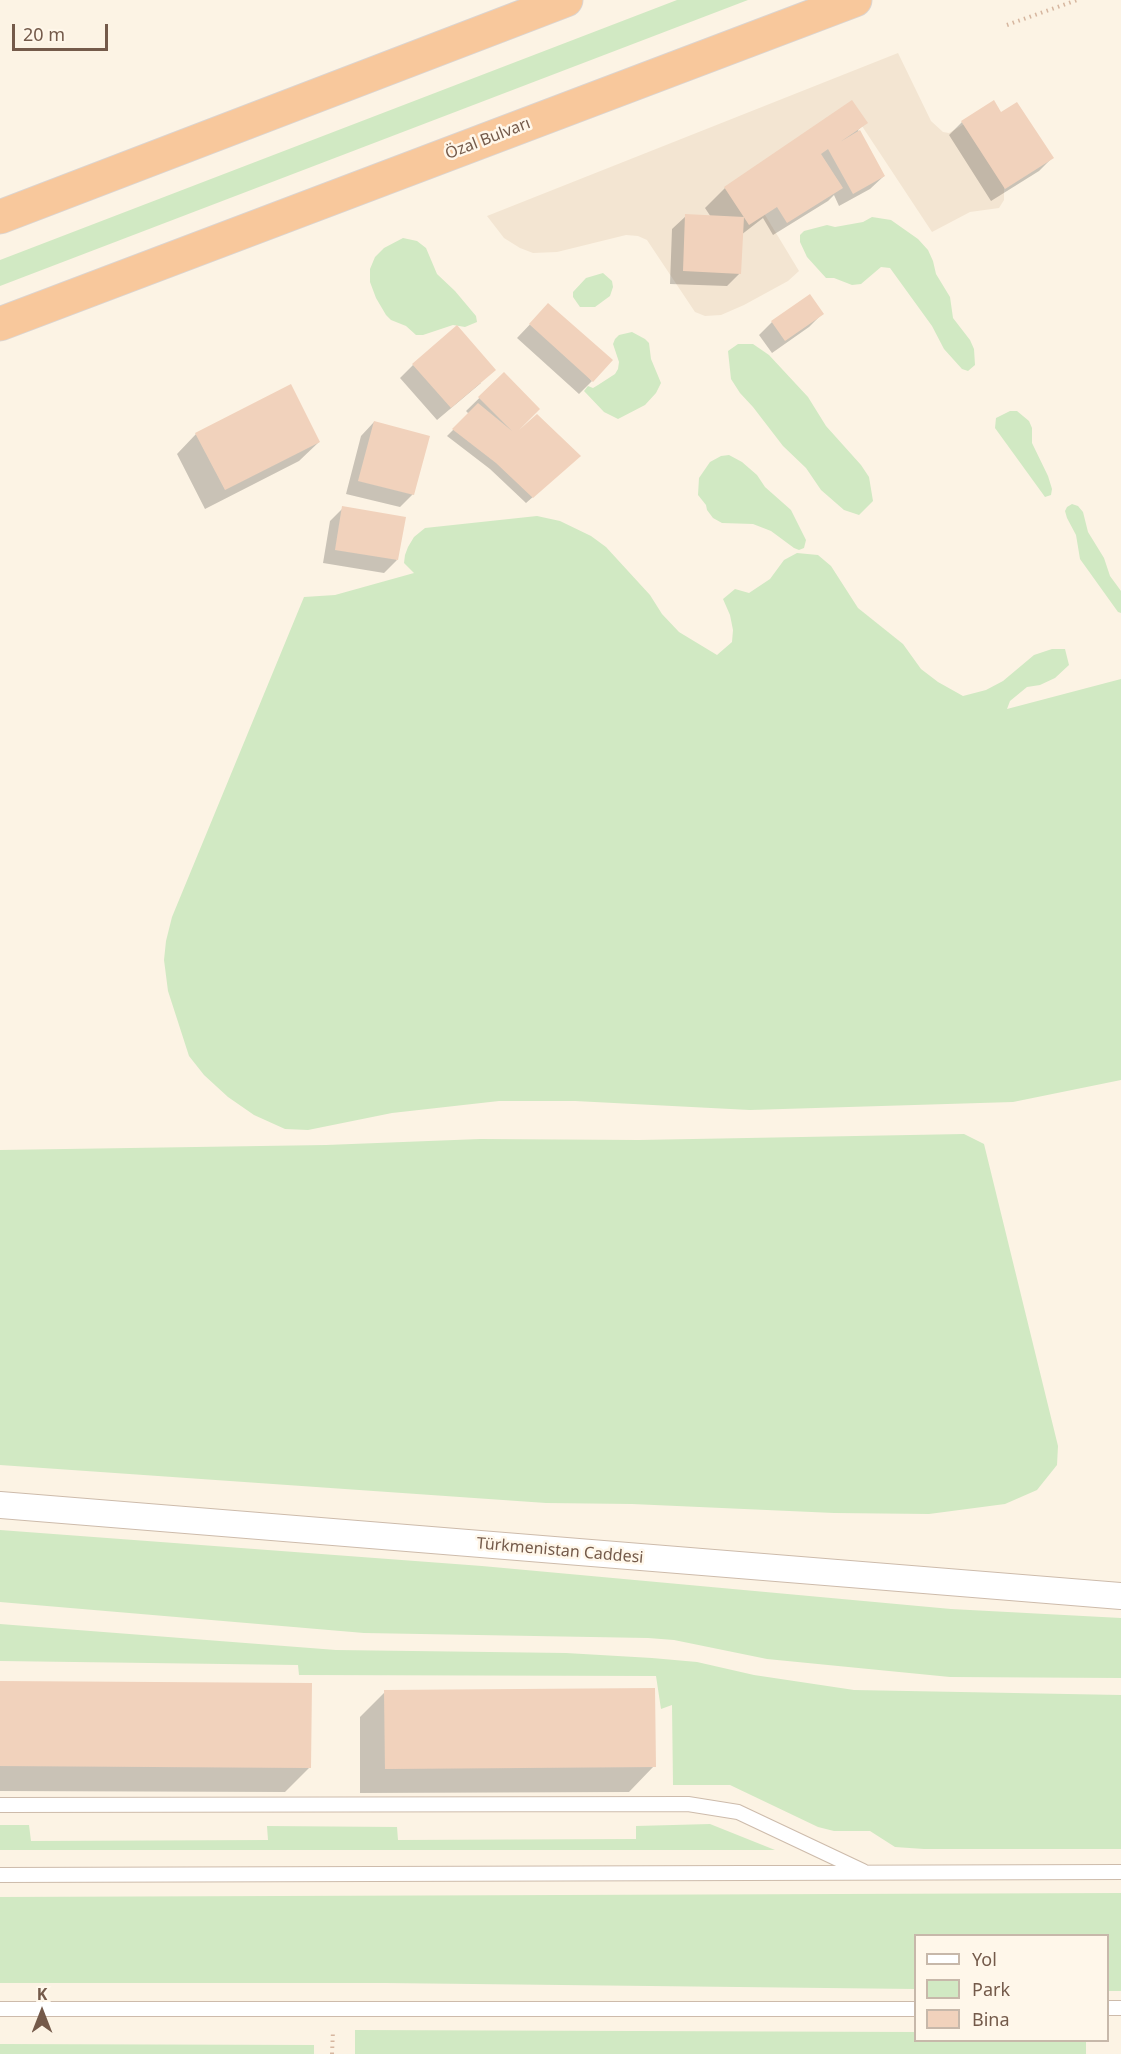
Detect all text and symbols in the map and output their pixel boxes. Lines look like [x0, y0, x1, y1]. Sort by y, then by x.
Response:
scale bar [15, 12, 111, 50]
text: 20 m [23, 22, 65, 46]
street label: Özal Bulvarı [443, 114, 533, 164]
street label: Türkmenistan Caddesi [476, 1534, 644, 1568]
legend [914, 1934, 1109, 2042]
text: Yol [972, 1947, 997, 1971]
text: Park [972, 1977, 1010, 2001]
north arrow [12, 1982, 72, 2042]
text: K [37, 1983, 47, 2005]
text: Bina [972, 2007, 1010, 2031]

